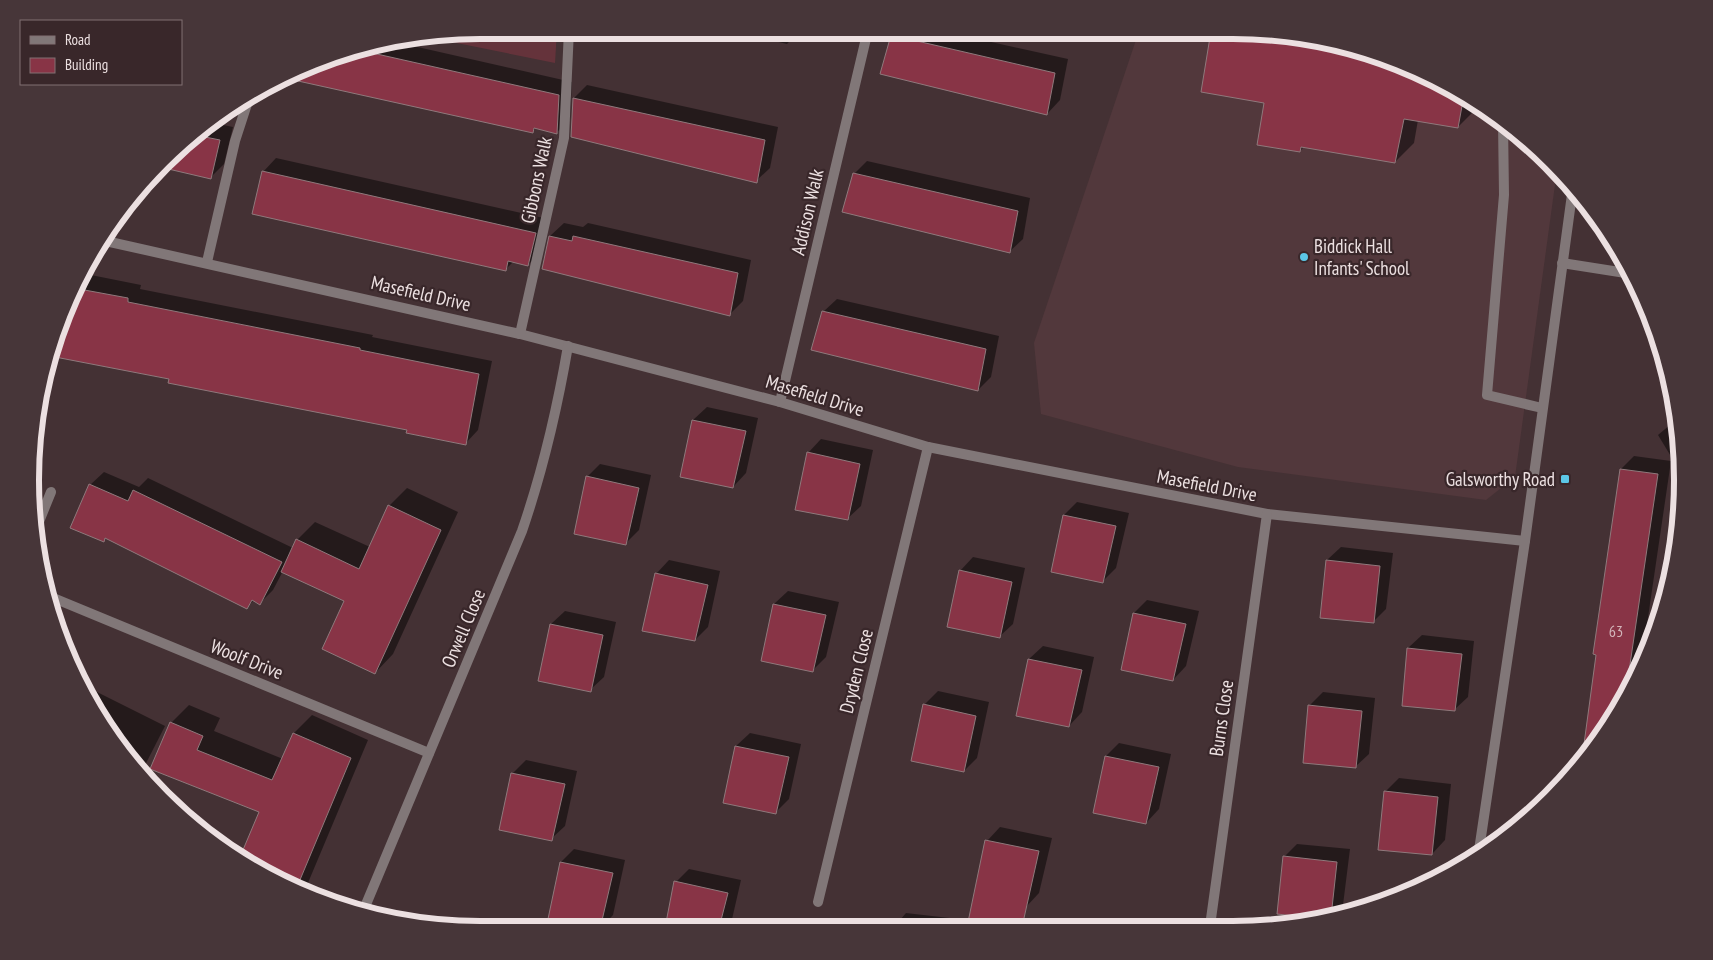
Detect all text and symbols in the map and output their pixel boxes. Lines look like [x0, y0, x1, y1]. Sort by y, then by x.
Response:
legend [20, 20, 182, 85]
text: Road [65, 30, 91, 49]
text: Building [65, 55, 108, 74]
street label: Gibbons Walk [515, 134, 557, 226]
street label: Addison Walk [785, 166, 829, 257]
place label: Biddick Hall Infants' School [1314, 234, 1410, 280]
marker: Biddick Hall Infants' School [1298, 251, 1310, 263]
street label: Masefield Drive [369, 270, 473, 316]
street label: Masefield Drive [763, 369, 867, 421]
street label: Masefield Drive [1155, 464, 1259, 506]
place label: Galsworthy Road [1446, 467, 1555, 491]
marker: Galsworthy Road [1559, 473, 1571, 485]
street label: Orwell Close [436, 585, 490, 671]
house number: 63 [1609, 621, 1623, 641]
street label: Dryden Close [834, 626, 878, 716]
street label: Woolf Drive [207, 634, 287, 684]
street label: Burns Close [1204, 678, 1238, 758]

